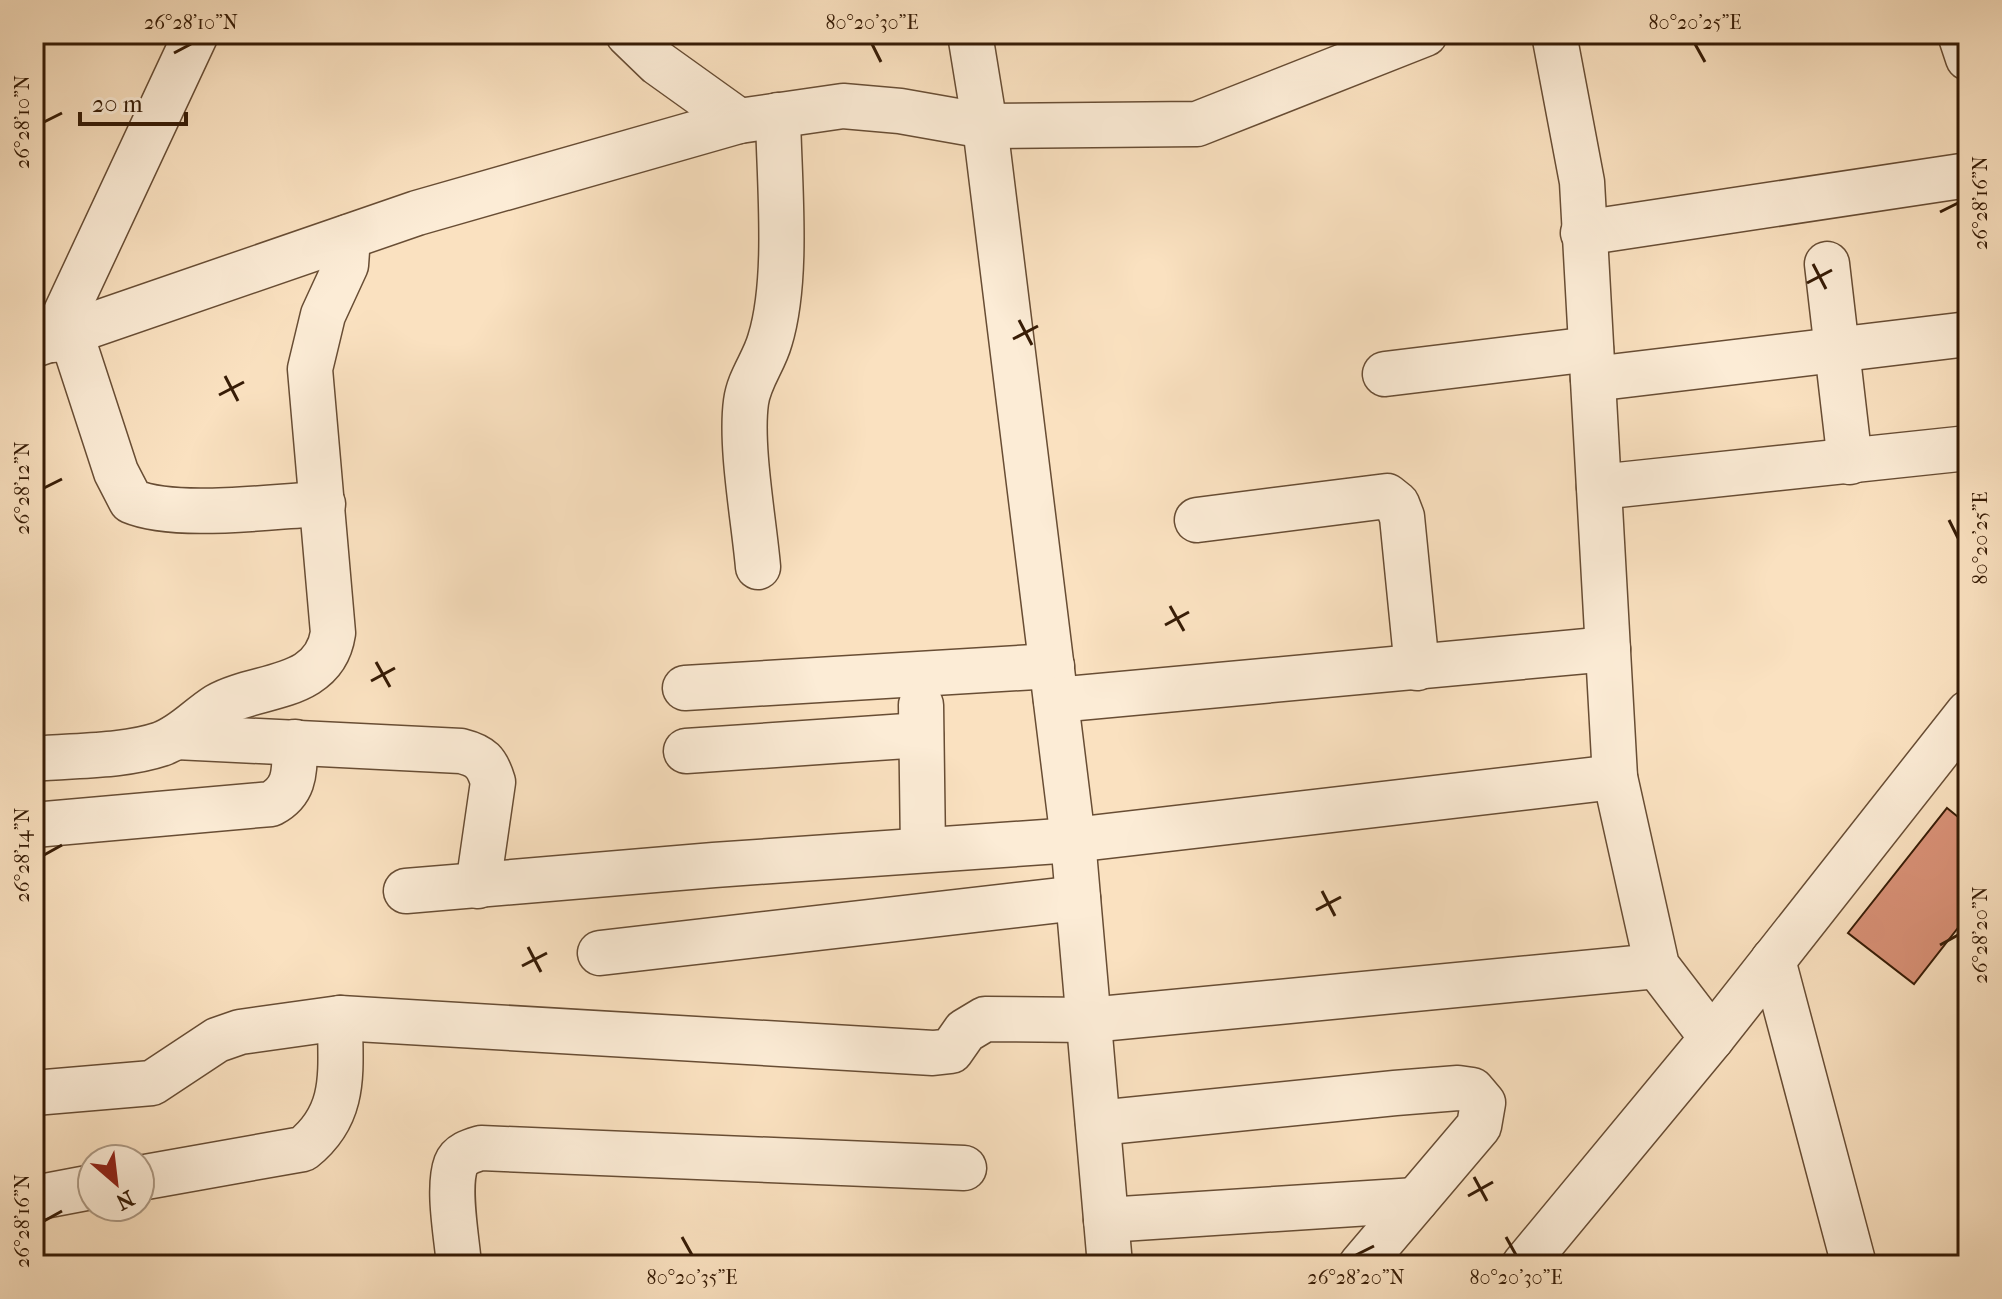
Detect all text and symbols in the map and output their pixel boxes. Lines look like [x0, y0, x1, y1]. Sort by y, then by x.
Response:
text: 26°28'10"N [144, 11, 238, 34]
text: 80°20'30"E [825, 11, 919, 34]
text: 80°20'25"E [1649, 11, 1741, 34]
text: 26°28'10"N [11, 75, 34, 169]
scale bar [80, 76, 186, 126]
text: 20 m [92, 90, 143, 118]
text: 26°28'16"N [1969, 156, 1992, 250]
text: 26°28'12"N [11, 441, 34, 535]
text: 80°20'25"E [1969, 492, 1992, 584]
text: 26°28'14"N [11, 808, 34, 902]
text: 26°28'20"N [1969, 886, 1992, 984]
north arrow [76, 1143, 156, 1223]
text: 26°28'16"N [11, 1174, 34, 1268]
text: N [111, 1184, 138, 1215]
text: 80°20'35"E [647, 1266, 737, 1289]
text: 26°28'20"N [1307, 1266, 1405, 1289]
text: 80°20'30"E [1469, 1266, 1563, 1289]

